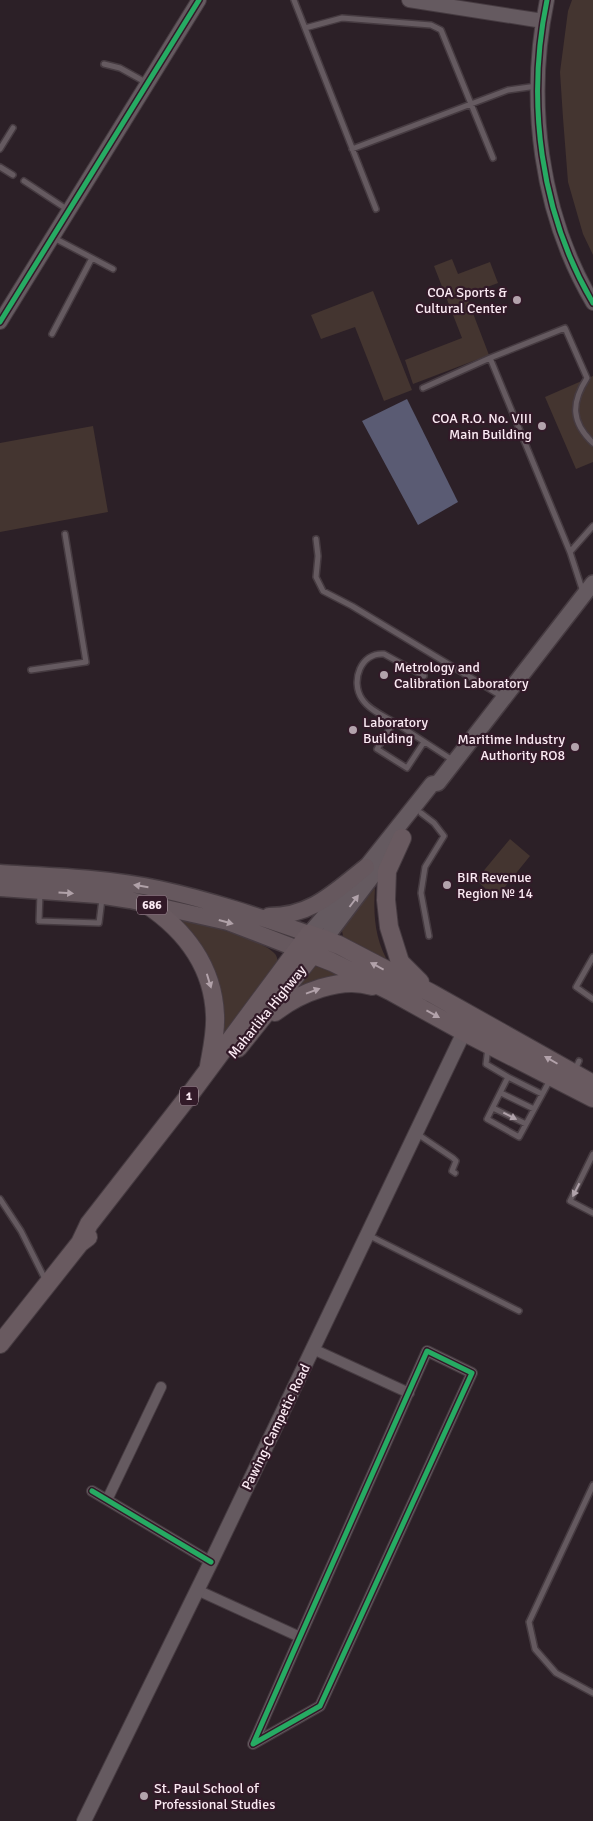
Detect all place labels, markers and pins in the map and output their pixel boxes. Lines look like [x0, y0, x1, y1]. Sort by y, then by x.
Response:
place label: COA Sports & Cultural Center [415, 284, 508, 317]
marker: COA Sports & Cultural Center [511, 294, 523, 306]
place label: COA R.O. No. VIII Main Building [432, 410, 532, 443]
marker: COA R.O. No. VIII Main Building [536, 420, 548, 432]
place label: Metrology and Calibration Laboratory [394, 659, 529, 692]
marker: Metrology and Calibration Laboratory [378, 669, 390, 681]
place label: Laboratory Building [363, 714, 428, 747]
marker: Laboratory Building [347, 724, 359, 736]
place label: Maritime Industry Authority RO8 [458, 731, 565, 764]
marker: Maritime Industry Authority RO8 [569, 741, 581, 753]
place label: BIR Revenue Region № 14 [457, 869, 534, 902]
marker: BIR Revenue Region № 14 [441, 879, 453, 891]
place label: St. Paul School of Professional Studies [154, 1780, 275, 1813]
marker: St. Paul School of Professional Studies [138, 1790, 150, 1802]

